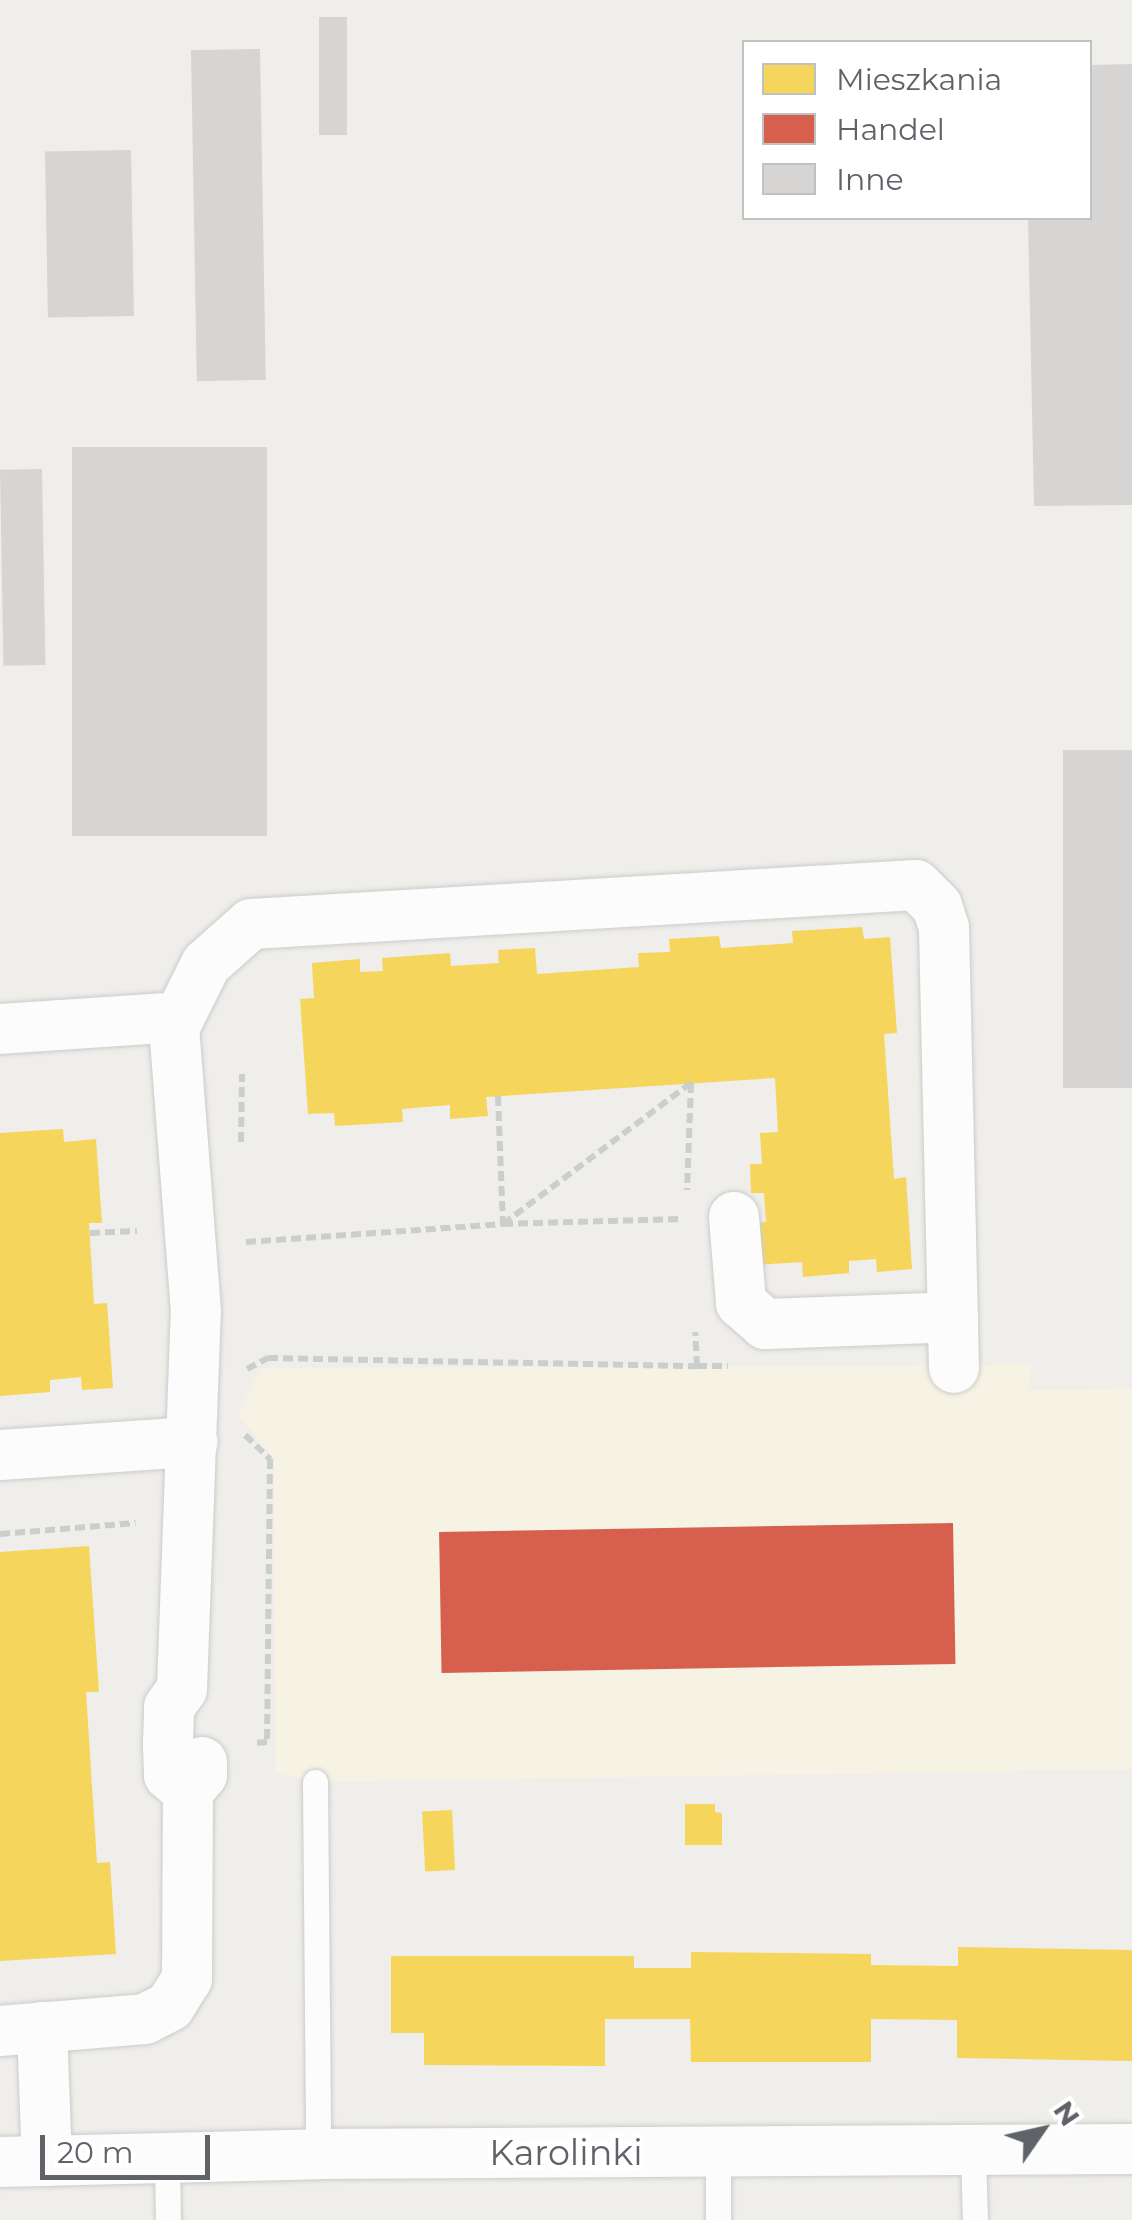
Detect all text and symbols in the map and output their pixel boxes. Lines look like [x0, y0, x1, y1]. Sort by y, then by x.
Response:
legend [742, 40, 1092, 220]
text: Mieszkania [836, 61, 1002, 98]
text: Handel [836, 111, 945, 148]
text: Inne [836, 161, 904, 198]
north arrow [992, 2080, 1092, 2180]
text: N [1046, 2094, 1087, 2132]
scale bar [45, 2115, 215, 2177]
street label: Karolinki [489, 2132, 643, 2174]
text: 20 m [57, 2134, 134, 2171]

